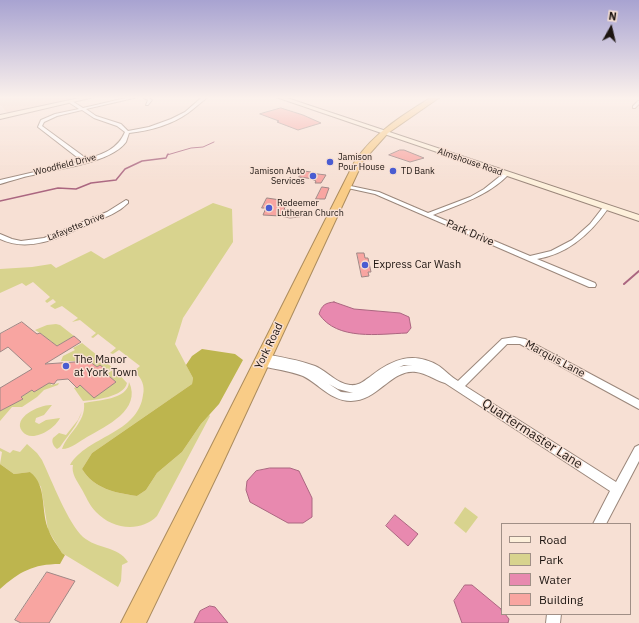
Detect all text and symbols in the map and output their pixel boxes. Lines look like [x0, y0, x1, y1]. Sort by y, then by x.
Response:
north arrow [591, 8, 631, 48]
text: N [608, 9, 618, 24]
street label: Almshouse Road [436, 146, 504, 178]
street label: Woodfield Drive [33, 152, 97, 178]
place label: Jamison Pour House [338, 152, 385, 173]
marker: Jamison Pour House [325, 157, 335, 167]
place label: Jamison Auto Services [250, 166, 305, 187]
marker: TD Bank [388, 166, 398, 176]
place label: TD Bank [401, 166, 435, 176]
marker: Jamison Auto Services [308, 171, 318, 181]
place label: Redeemer Lutheran Church [277, 198, 344, 219]
marker: Redeemer Lutheran Church [264, 203, 274, 213]
street label: Lafayette Drive [46, 211, 106, 243]
street label: Park Drive [444, 217, 496, 249]
place label: Express Car Wash [373, 258, 461, 272]
marker: Express Car Wash [360, 260, 370, 270]
street label: York Road [252, 321, 286, 371]
street label: Marquis Lane [523, 338, 587, 380]
place label: The Manor at York Town [74, 353, 137, 379]
marker: The Manor at York Town [61, 361, 71, 371]
street label: Quartermaster Lane [479, 396, 585, 472]
legend [501, 523, 631, 615]
text: Road [539, 532, 567, 547]
text: Park [539, 552, 563, 567]
text: Water [539, 572, 571, 587]
text: Building [539, 592, 583, 607]

